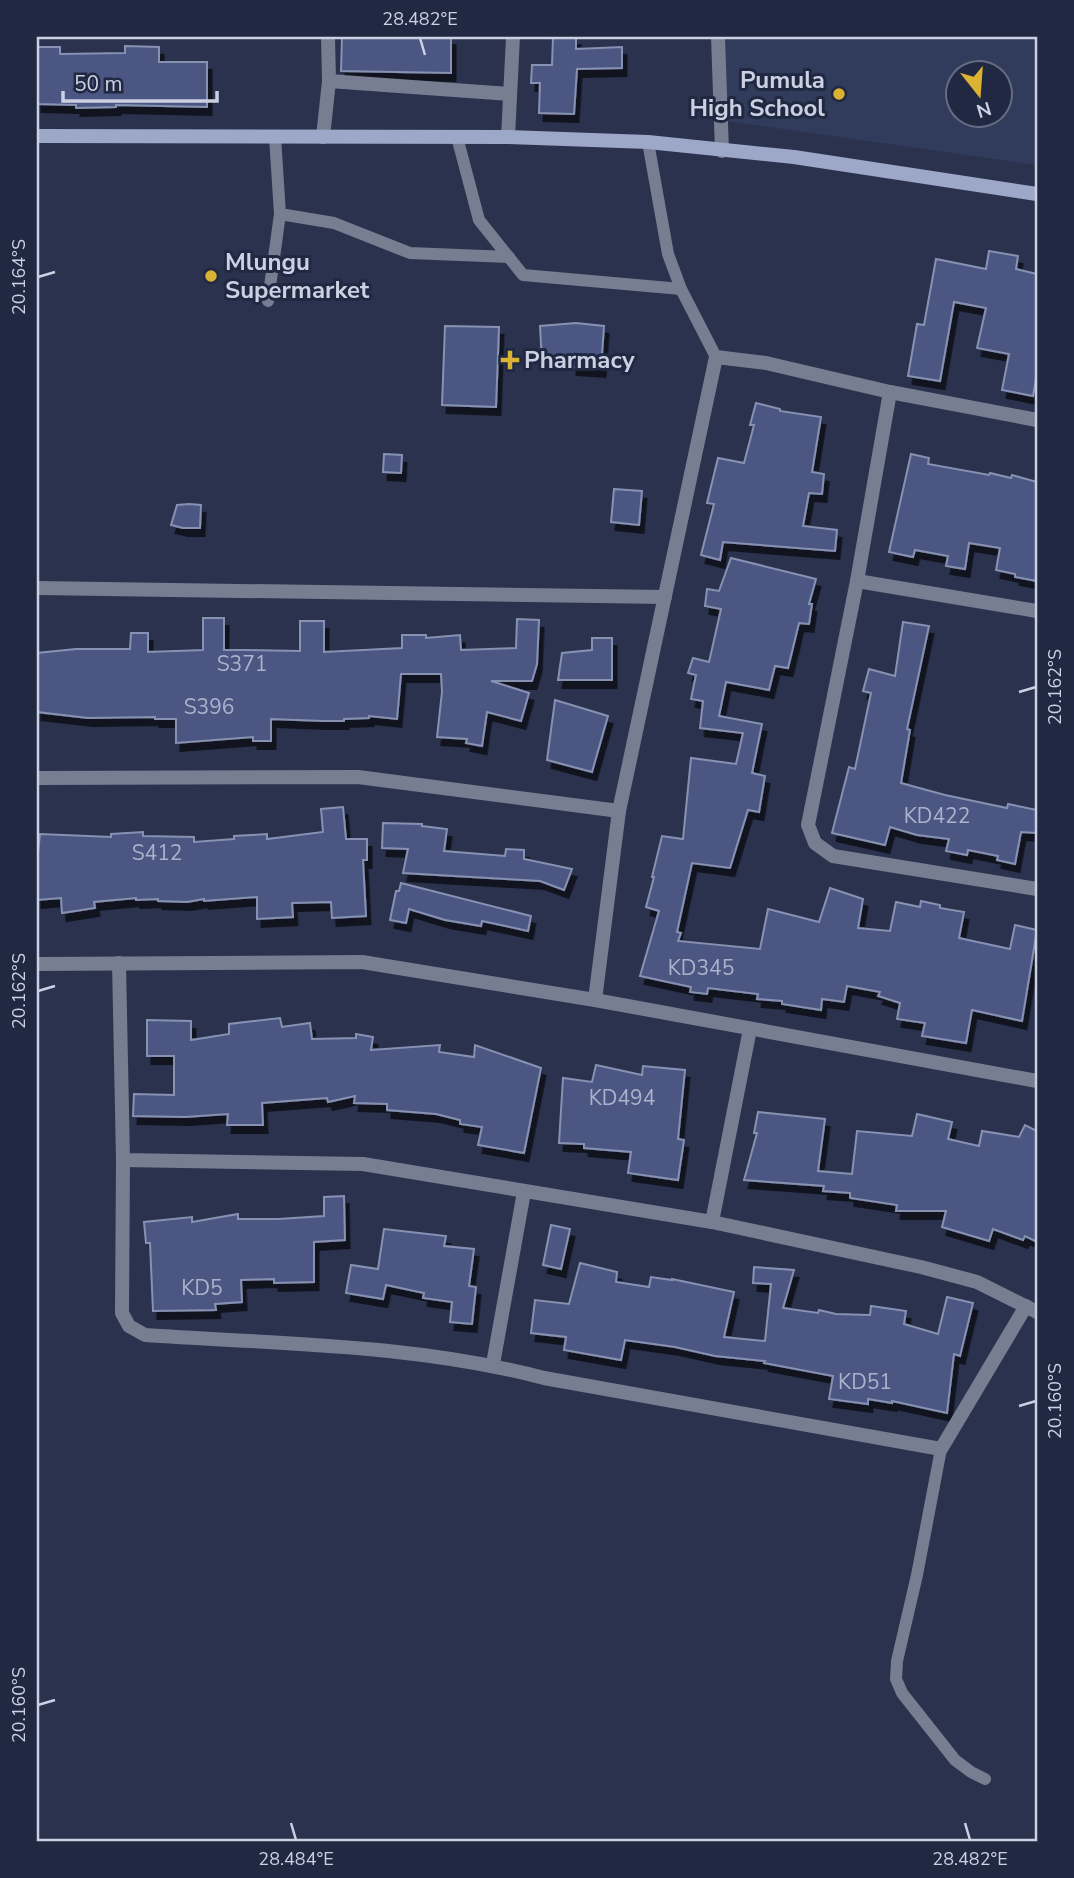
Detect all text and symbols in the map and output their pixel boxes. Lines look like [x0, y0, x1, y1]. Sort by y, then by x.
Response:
text: 28.482°E [382, 7, 458, 31]
scale bar [63, 60, 217, 104]
north arrow [944, 60, 1014, 130]
place label: Pumula High School [689, 64, 825, 124]
text: 50 m [74, 70, 123, 98]
marker: Pumula High School [831, 86, 847, 102]
text: N [973, 95, 994, 124]
text: 20.164°S [7, 239, 31, 315]
place label: Mlungu Supermarket [225, 246, 370, 306]
marker: Mlungu Supermarket [203, 268, 219, 284]
place label: Pharmacy [524, 344, 635, 376]
marker: Pharmacy [502, 352, 518, 368]
text: 20.162°S [1043, 649, 1067, 725]
house number: S371 [217, 650, 267, 678]
house number: S396 [184, 693, 234, 721]
house number: KD422 [904, 802, 970, 830]
house number: S412 [132, 839, 182, 867]
text: 20.162°S [7, 953, 31, 1029]
house number: KD345 [668, 954, 734, 982]
house number: KD494 [589, 1084, 655, 1112]
house number: KD5 [181, 1274, 223, 1302]
text: 20.160°S [1043, 1363, 1067, 1439]
house number: KD51 [838, 1368, 892, 1396]
text: 20.160°S [7, 1667, 31, 1743]
text: 28.484°E [258, 1847, 334, 1871]
text: 28.482°E [932, 1847, 1008, 1871]

